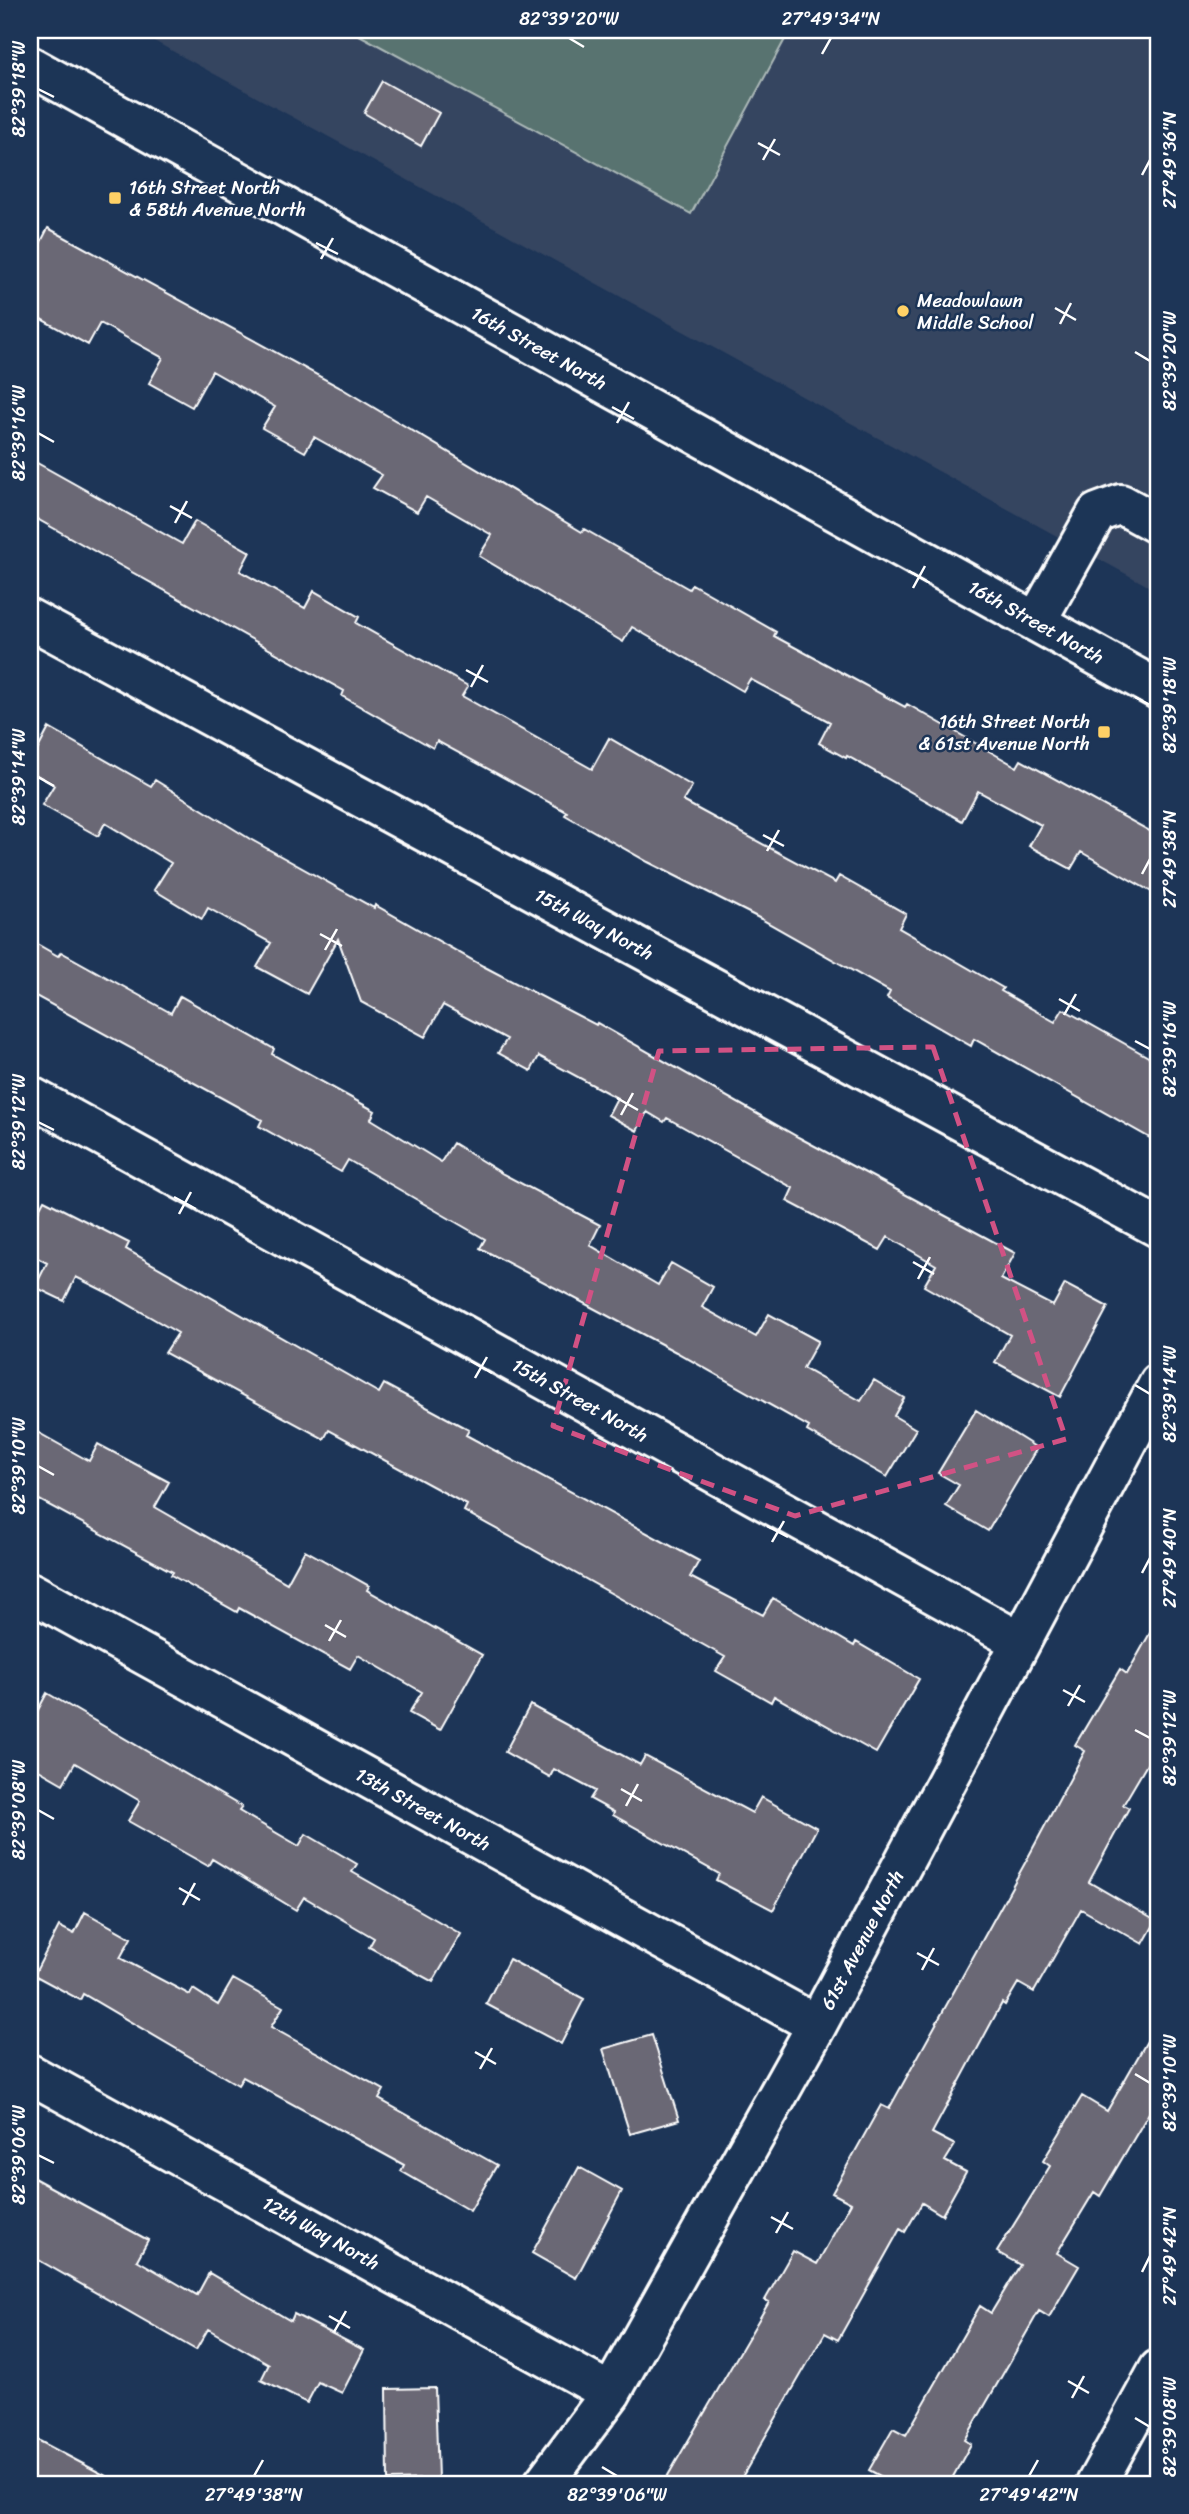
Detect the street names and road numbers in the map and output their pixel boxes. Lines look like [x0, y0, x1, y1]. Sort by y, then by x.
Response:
street label: 16th Street North [465, 297, 613, 399]
street label: 16th Street North [962, 571, 1110, 673]
street label: 15th Way North [528, 879, 660, 969]
street label: 15th Street North [506, 1349, 654, 1451]
street label: 13th Street North [349, 1758, 497, 1860]
street label: 61st Avenue North [811, 1864, 913, 2016]
street label: 12th Way North [256, 2187, 386, 2279]

